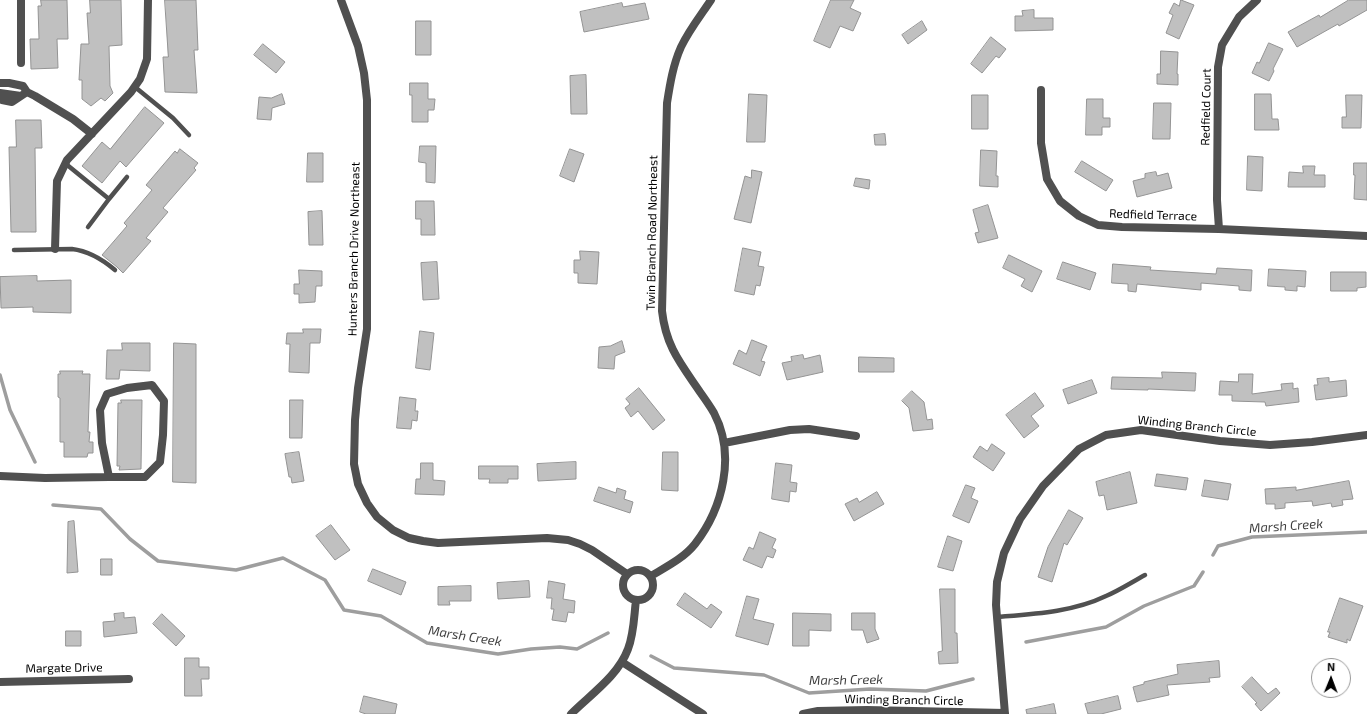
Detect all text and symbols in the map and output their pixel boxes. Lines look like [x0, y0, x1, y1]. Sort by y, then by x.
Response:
street label: Redfield Court [1198, 68, 1214, 146]
street label: Twin Branch Road Northeast [643, 155, 661, 311]
street label: Hunters Branch Drive Northeast [345, 162, 363, 336]
street label: Redfield Terrace [1109, 206, 1197, 224]
street label: Winding Branch Circle [1137, 413, 1257, 439]
water label: Marsh Creek [1248, 516, 1324, 536]
water label: Marsh Creek [427, 622, 503, 650]
north arrow [1311, 658, 1351, 698]
street label: Margate Drive [25, 660, 103, 676]
text: N [1327, 660, 1335, 673]
water label: Marsh Creek [809, 672, 883, 688]
street label: Winding Branch Circle [844, 692, 964, 708]

